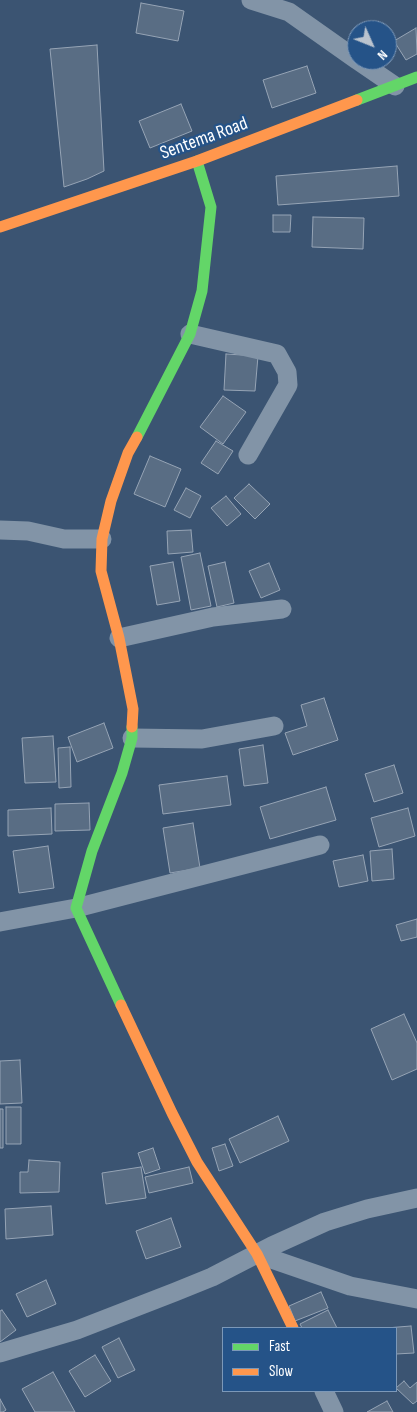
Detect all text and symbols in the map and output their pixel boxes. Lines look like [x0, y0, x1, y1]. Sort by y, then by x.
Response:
north arrow [347, 20, 397, 70]
text: N [374, 46, 391, 64]
street label: Sentema Road [157, 113, 251, 165]
legend [222, 1327, 397, 1392]
text: Fast [269, 1337, 290, 1356]
text: Slow [269, 1362, 293, 1381]

